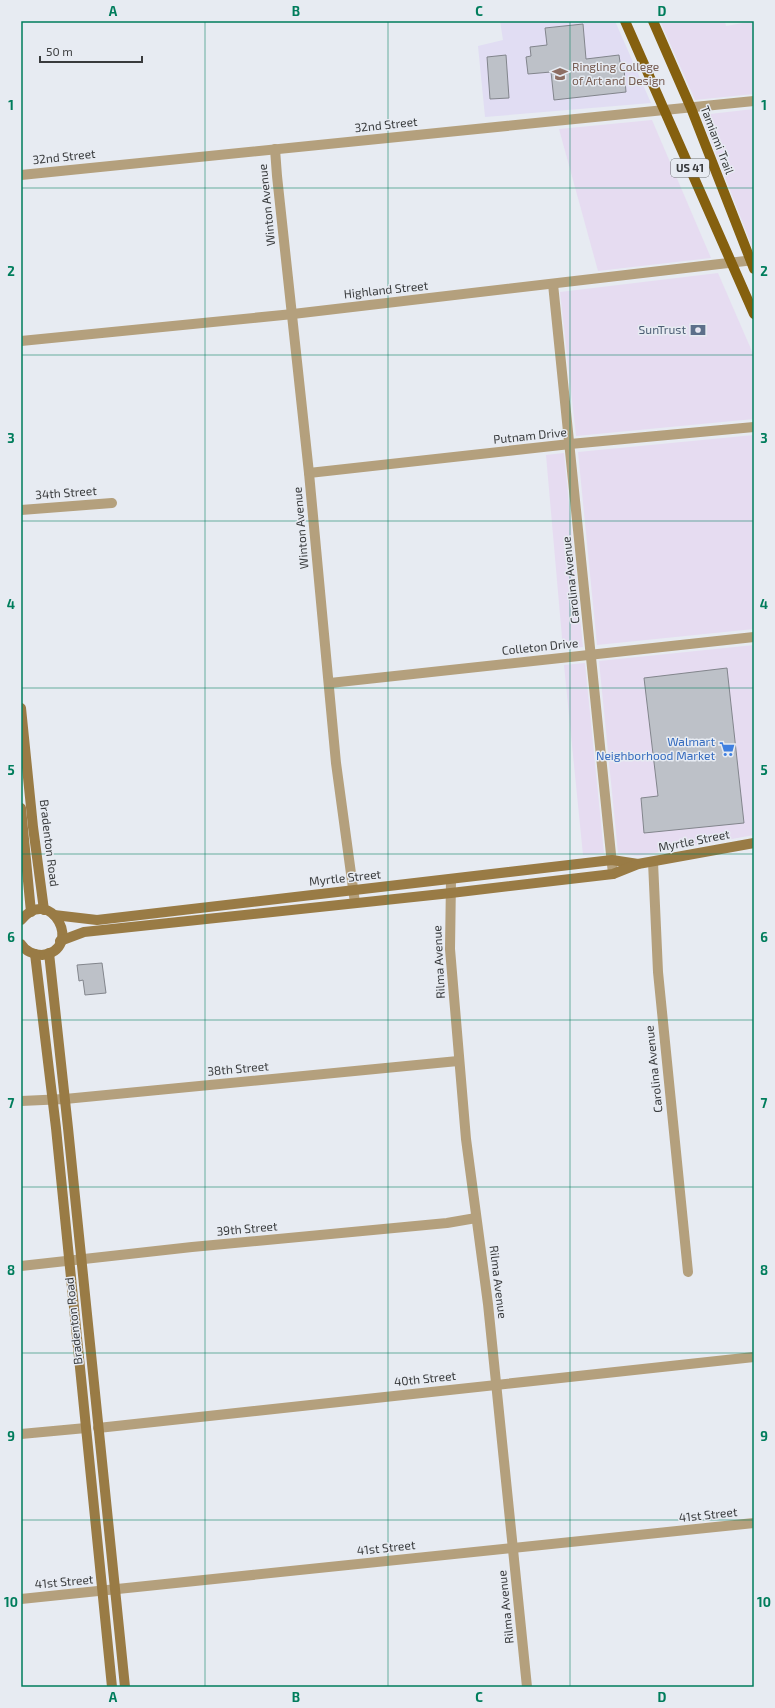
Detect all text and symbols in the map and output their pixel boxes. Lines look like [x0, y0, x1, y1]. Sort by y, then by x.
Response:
text: A [109, 3, 118, 19]
text: B [292, 3, 300, 19]
text: C [475, 3, 483, 19]
text: D [658, 3, 667, 19]
scale bar [40, 38, 142, 64]
text: 50 m [46, 44, 73, 58]
place label: Ringling College of Art and Design [572, 59, 665, 87]
school or university icon: Ringling College of Art and Design [551, 65, 569, 83]
text: 1 [8, 97, 14, 113]
text: 1 [761, 97, 767, 113]
street label: Tamiami Trail [698, 103, 738, 176]
street label: 32nd Street [354, 114, 419, 134]
street label: 32nd Street [32, 146, 97, 166]
road number: US 41 [671, 159, 709, 177]
street label: Winton Avenue [255, 163, 277, 247]
text: 2 [7, 263, 15, 279]
text: 2 [760, 263, 768, 279]
street label: Highland Street [343, 278, 429, 300]
bank icon: SunTrust [689, 321, 707, 339]
place label: SunTrust [639, 322, 686, 336]
street label: Putnam Drive [492, 424, 567, 446]
text: 3 [7, 430, 15, 446]
text: 3 [760, 430, 768, 446]
street label: 34th Street [35, 483, 98, 501]
street label: Winton Avenue [289, 486, 311, 570]
street label: Carolina Avenue [558, 536, 582, 624]
text: 4 [7, 596, 15, 612]
text: 4 [760, 596, 768, 612]
street label: Colleton Drive [501, 635, 579, 657]
place label: Walmart Neighborhood Market [596, 734, 715, 762]
supermarket icon: Walmart Neighborhood Market [718, 740, 736, 758]
text: 5 [7, 762, 15, 778]
text: 5 [760, 762, 768, 778]
street label: Bradenton Road [38, 798, 62, 887]
street label: Myrtle Street [657, 826, 731, 854]
street label: Myrtle Street [308, 866, 382, 888]
street label: Rilma Avenue [429, 925, 447, 999]
text: 6 [7, 929, 15, 945]
text: 6 [760, 929, 768, 945]
street label: Carolina Avenue [641, 1025, 665, 1113]
street label: 38th Street [207, 1058, 270, 1078]
text: 7 [8, 1095, 15, 1111]
text: 7 [761, 1095, 768, 1111]
street label: 39th Street [216, 1218, 278, 1238]
street label: Rilma Avenue [488, 1244, 510, 1319]
text: 8 [7, 1262, 15, 1278]
text: 8 [760, 1262, 768, 1278]
street label: Bradenton Road [61, 1277, 85, 1366]
street label: 40th Street [393, 1368, 457, 1388]
text: 9 [7, 1428, 15, 1444]
text: 9 [760, 1428, 768, 1444]
street label: 41st Street [678, 1504, 738, 1524]
street label: 41st Street [356, 1537, 416, 1557]
street label: Rilma Avenue [494, 1570, 516, 1644]
street label: 41st Street [34, 1571, 94, 1591]
text: 10 [4, 1594, 18, 1610]
text: 10 [757, 1594, 771, 1610]
text: A [109, 1689, 118, 1705]
text: B [292, 1689, 300, 1705]
text: C [475, 1689, 483, 1705]
text: D [658, 1689, 667, 1705]

